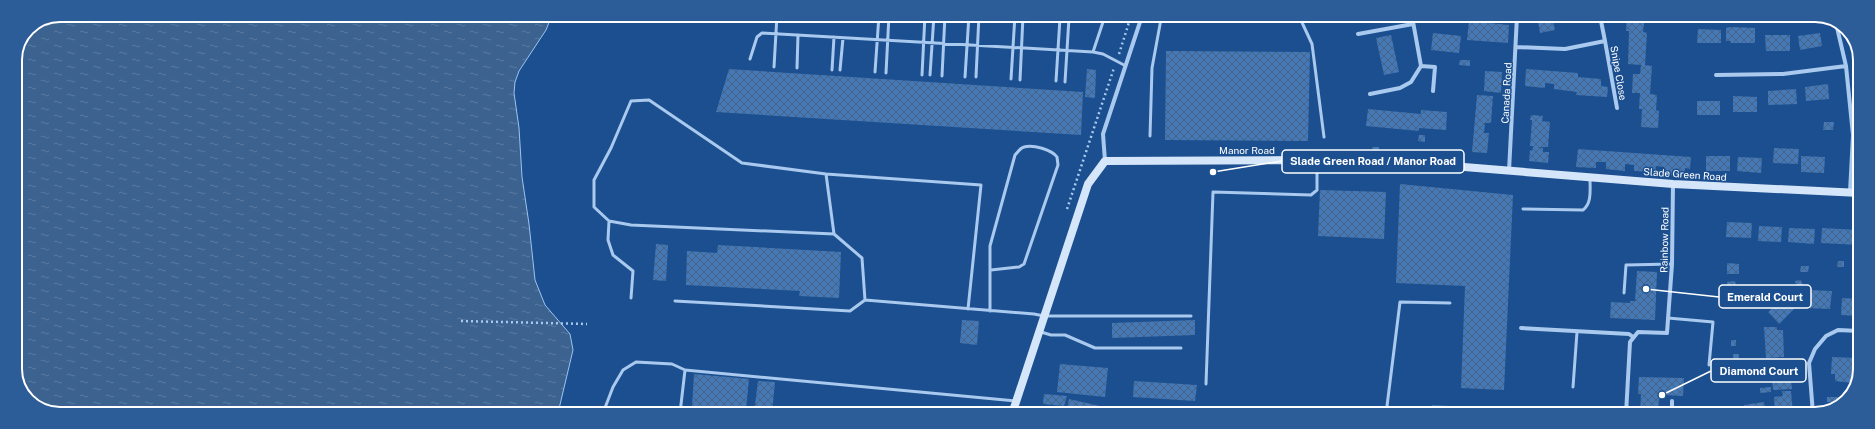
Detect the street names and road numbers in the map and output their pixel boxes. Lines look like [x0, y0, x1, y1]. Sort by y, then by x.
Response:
street label: Snipe Close [1608, 45, 1630, 101]
street label: Canada Road [1498, 62, 1514, 124]
street label: Manor Road [1219, 144, 1275, 156]
street label: Slade Green Road [1643, 165, 1727, 183]
street label: Rainbow Road [1657, 207, 1671, 273]

